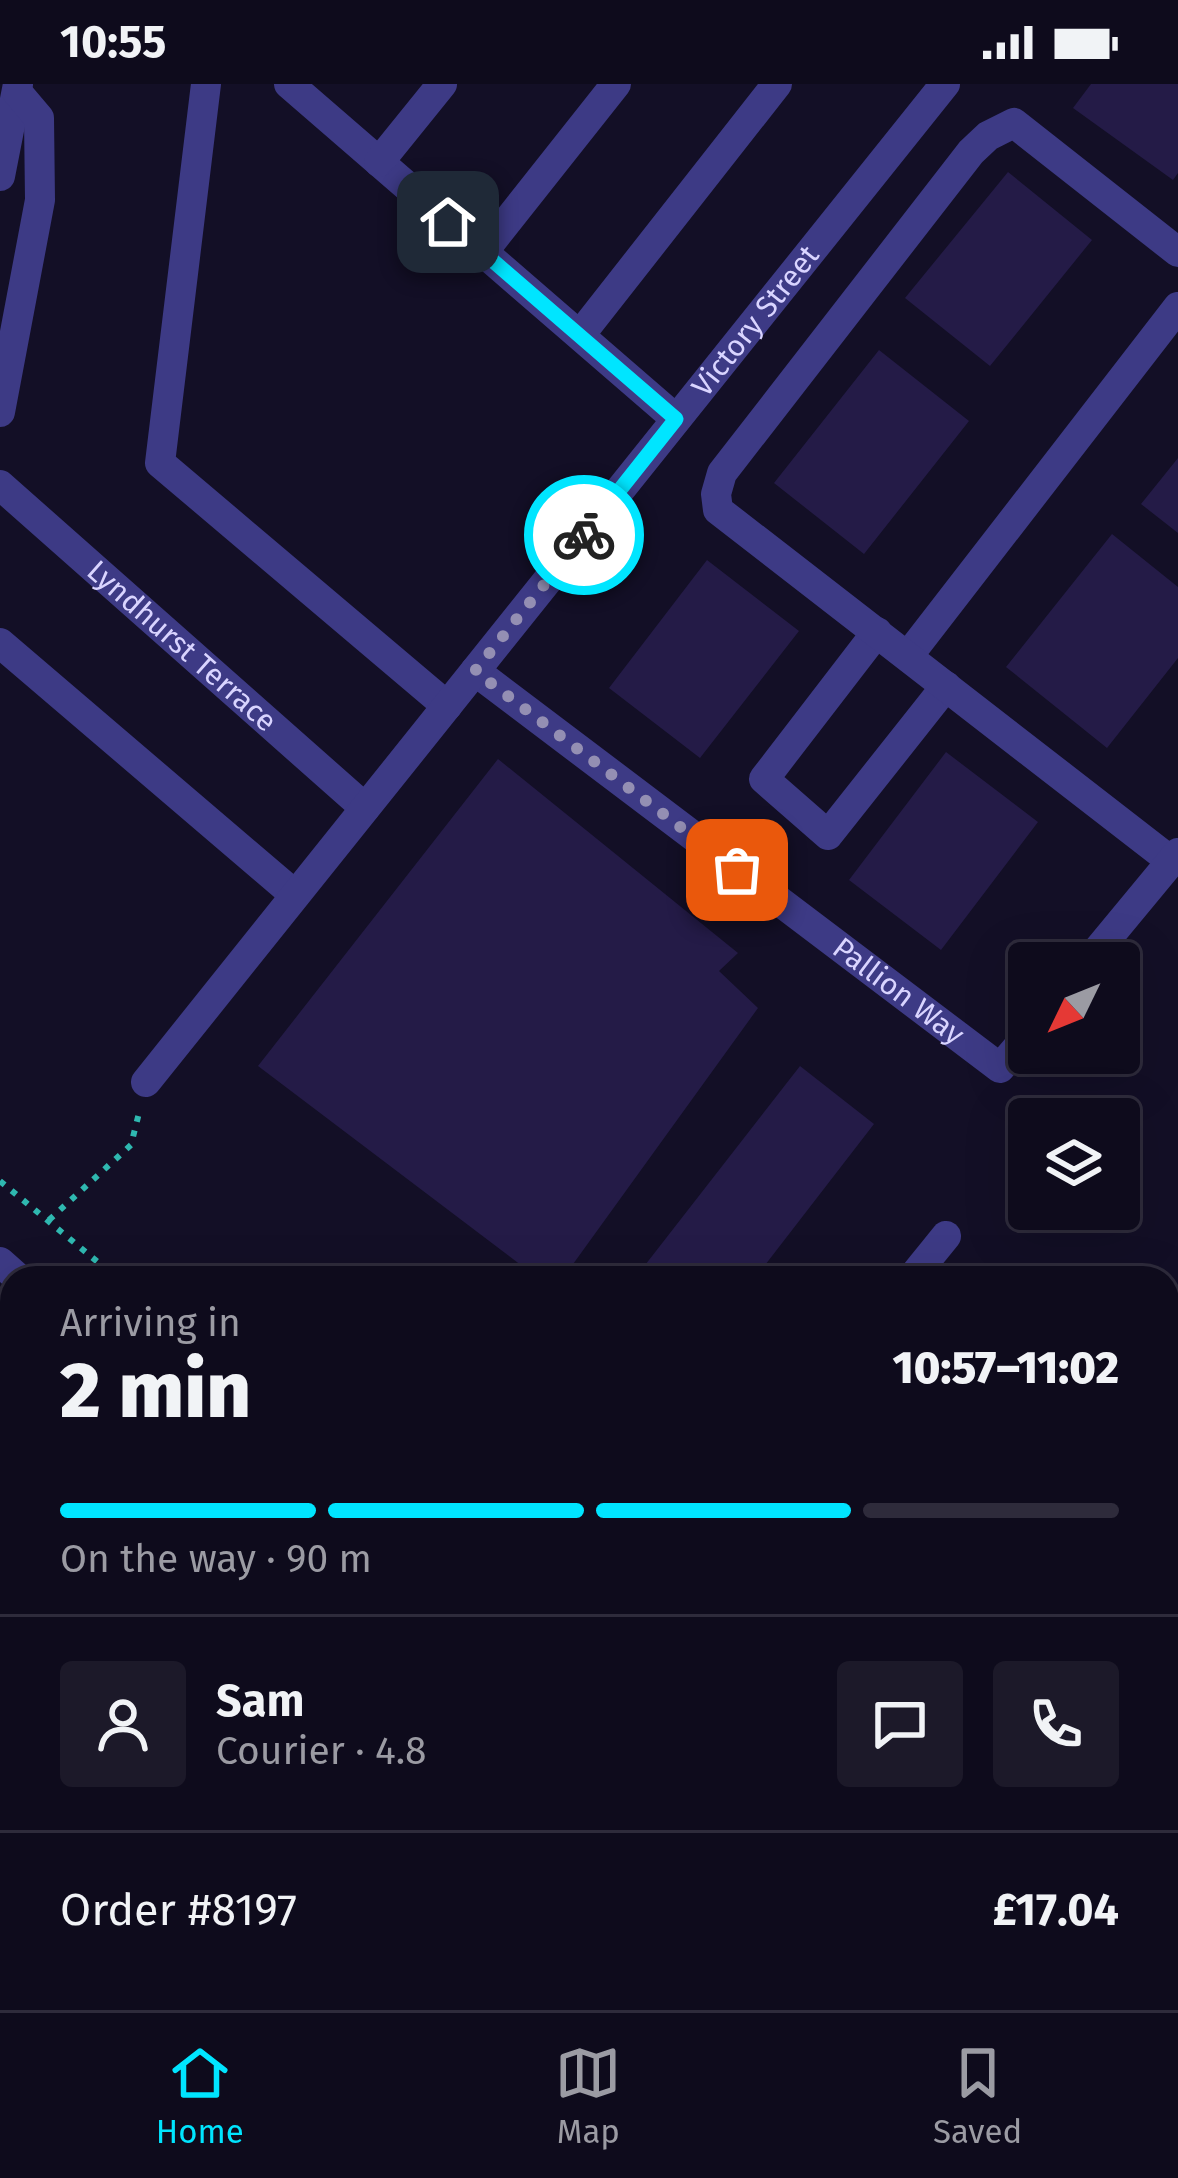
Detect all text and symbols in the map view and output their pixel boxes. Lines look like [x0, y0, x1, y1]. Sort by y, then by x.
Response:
text: 10:55 [60, 15, 166, 69]
pin [397, 171, 499, 273]
icon: home [415, 189, 481, 255]
street label: Victory Street [684, 238, 827, 404]
courier [524, 475, 644, 595]
icon: bike [551, 502, 617, 568]
street label: Lyndhurst Terrace [80, 553, 284, 739]
pin [686, 819, 788, 921]
icon: bag [704, 837, 770, 903]
street label: Pallion Way [826, 930, 972, 1053]
north arrow [1008, 942, 1140, 1074]
map controls [1008, 942, 1140, 1230]
button: layers [1008, 1098, 1140, 1230]
text: Arriving in [60, 1300, 241, 1346]
text: 10:57–11:02 [893, 1341, 1119, 1395]
text: 2 min [60, 1344, 251, 1438]
text: On the way · 90 m [60, 1536, 372, 1582]
button: person [60, 1661, 186, 1787]
button: chat [837, 1661, 963, 1787]
button: phone [993, 1661, 1119, 1787]
text: Sam [216, 1674, 304, 1728]
text: Courier · 4.8 [216, 1728, 427, 1774]
text: Order #8197 [60, 1883, 297, 1937]
text: £17.04 [993, 1883, 1119, 1937]
tab: Home [156, 2040, 244, 2152]
tab: Map [555, 2040, 621, 2152]
tab: Saved [933, 2040, 1022, 2152]

